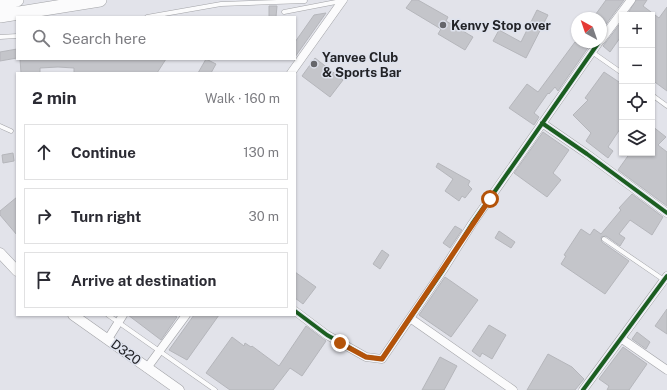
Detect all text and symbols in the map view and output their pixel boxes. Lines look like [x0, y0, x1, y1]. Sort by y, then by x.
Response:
north arrow [571, 12, 607, 48]
map controls [619, 12, 655, 156]
button: + [619, 12, 655, 48]
search box [16, 16, 296, 60]
place label: Kenvy Stop over [451, 18, 552, 33]
marker: Kenvy Stop over [438, 20, 448, 30]
icon: search [30, 27, 52, 49]
text: Search here [62, 30, 146, 47]
button: − [619, 48, 655, 84]
place label: Yanvee Club & Sports Bar [322, 50, 402, 80]
marker: Yanvee Club & Sports Bar [309, 59, 319, 69]
button: locate [619, 84, 655, 120]
text: 2 min [32, 88, 77, 108]
text: Walk · 160 m [205, 91, 280, 106]
button: layers [619, 120, 655, 156]
icon: ahead [33, 141, 55, 163]
text: Continue [71, 144, 136, 161]
text: 130 m [243, 145, 279, 160]
route start [481, 190, 499, 208]
icon: right [33, 205, 55, 227]
text: Turn right [71, 208, 141, 225]
text: 30 m [249, 209, 279, 224]
icon: arrive [33, 269, 55, 291]
text: Arrive at destination [71, 272, 216, 289]
route end [331, 334, 349, 352]
street label: D320 [108, 336, 144, 368]

